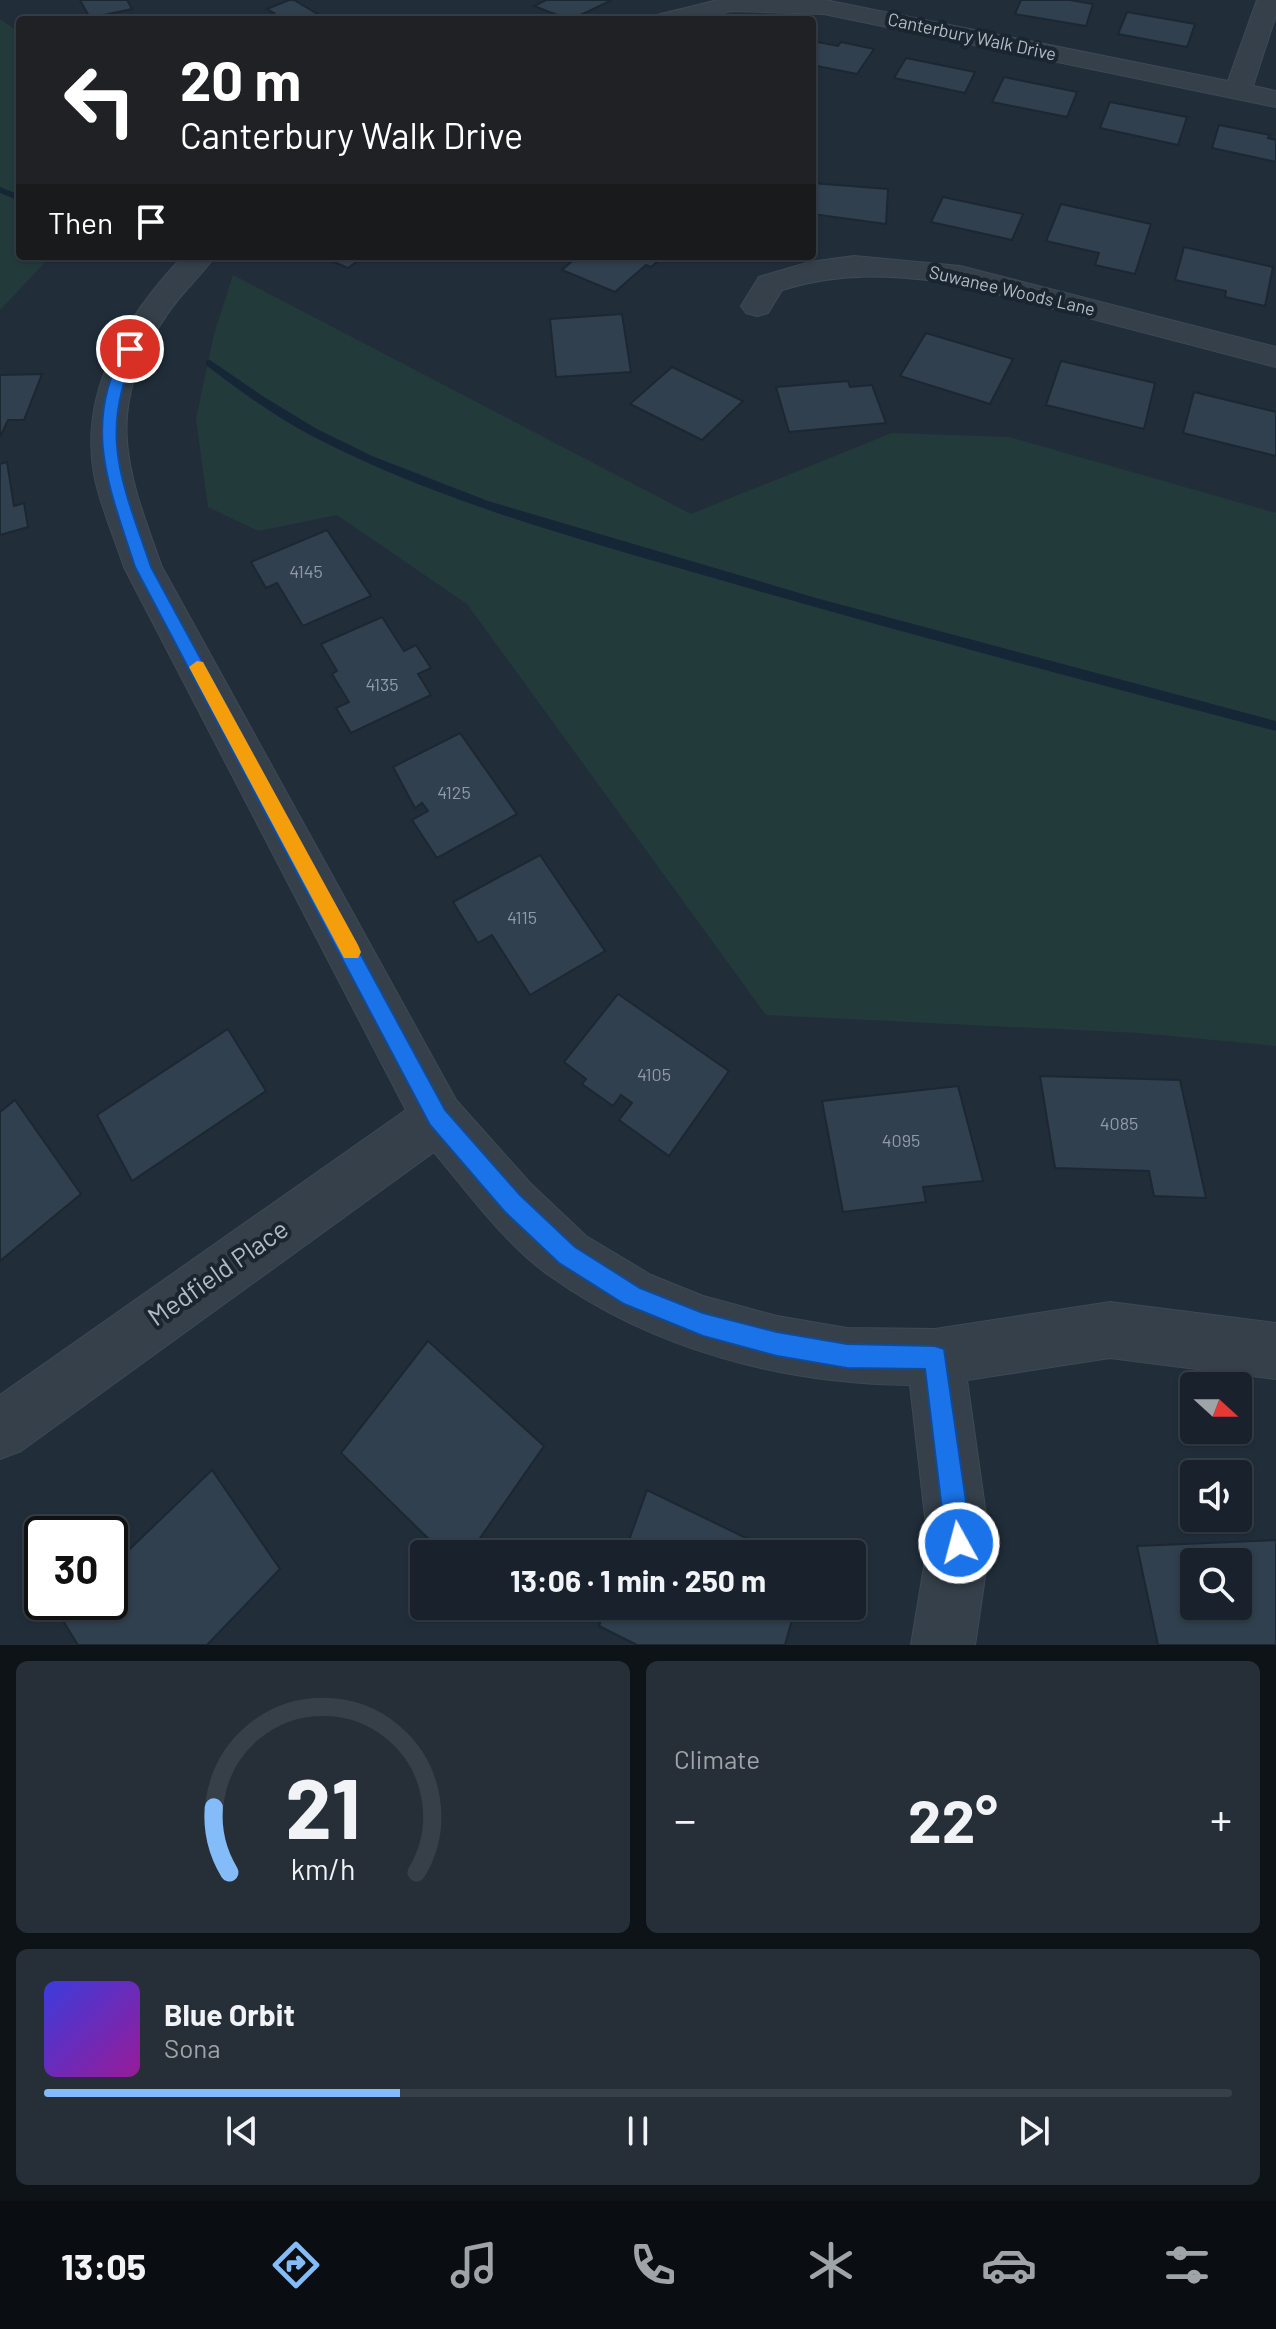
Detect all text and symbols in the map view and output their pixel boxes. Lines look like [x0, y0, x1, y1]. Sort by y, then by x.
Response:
street label: Canterbury Walk Drive [886, 7, 1058, 65]
text: 20 m [180, 45, 301, 112]
icon: left [48, 48, 152, 152]
text: Canterbury Walk Drive [180, 113, 523, 156]
icon: arrive [129, 200, 173, 244]
text: Then [48, 204, 113, 240]
street label: Suwanee Woods Lane [927, 260, 1097, 320]
pin [96, 315, 164, 383]
icon: arrive [108, 327, 152, 371]
house number: 4145 [289, 560, 323, 582]
house number: 4135 [365, 673, 399, 695]
house number: 4125 [437, 781, 471, 803]
house number: 4115 [507, 906, 537, 928]
house number: 4105 [637, 1063, 671, 1085]
house number: 4085 [1100, 1112, 1138, 1134]
house number: 4095 [882, 1129, 920, 1151]
street label: Medfield Place [141, 1212, 293, 1331]
north arrow [1180, 1372, 1252, 1444]
map controls [1180, 1372, 1252, 1620]
button: sound [1180, 1460, 1252, 1532]
position arrow [917, 1501, 1001, 1585]
speed limit sign: 30 [24, 1516, 128, 1620]
button: search [1180, 1548, 1252, 1620]
text: 13:06 · 1 min · 250 m [510, 1562, 766, 1598]
text: Climate [674, 1743, 760, 1774]
text: 21 [285, 1756, 361, 1856]
text: 22° [908, 1783, 998, 1855]
text: − [674, 1792, 696, 1845]
text: + [1210, 1792, 1232, 1845]
text: km/h [291, 1851, 355, 1886]
text: Blue Orbit [164, 1996, 295, 2032]
text: Sona [164, 2032, 221, 2063]
icon: previous [220, 2109, 264, 2153]
icon: pause [616, 2109, 660, 2153]
icon: next [1012, 2109, 1056, 2153]
icon: directions [268, 2237, 324, 2293]
icon: music [446, 2237, 502, 2293]
icon: phone [625, 2237, 681, 2293]
icon: climate [803, 2237, 859, 2293]
icon: car [981, 2237, 1037, 2293]
icon: filters [1159, 2237, 1215, 2293]
text: 13:05 [61, 2244, 146, 2287]

